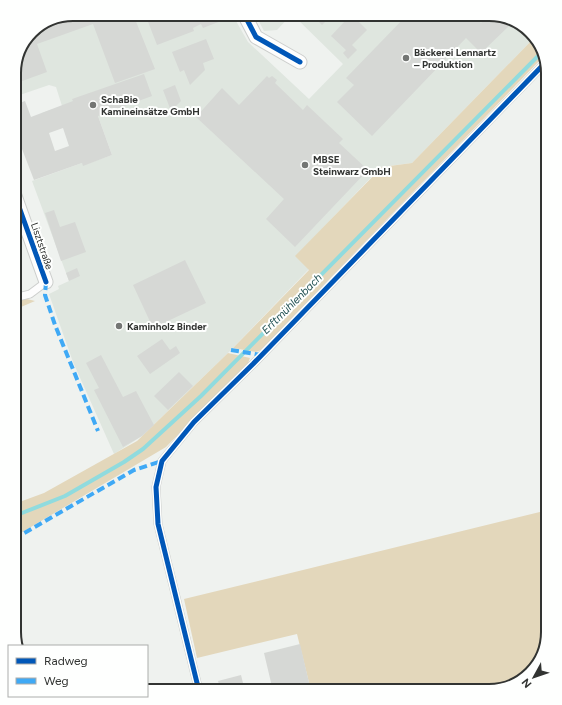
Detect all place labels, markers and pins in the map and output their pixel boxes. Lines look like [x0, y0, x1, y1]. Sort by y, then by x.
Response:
place label: Bäckerei Lennartz – Produktion [414, 46, 496, 71]
marker: Bäckerei Lennartz – Produktion [401, 53, 411, 63]
place label: SchaBie Kamineinsätze GmbH [101, 93, 200, 118]
marker: SchaBie Kamineinsätze GmbH [88, 100, 98, 110]
place label: MBSE Steinwarz GmbH [313, 153, 391, 178]
marker: MBSE Steinwarz GmbH [300, 160, 310, 170]
place label: Kaminholz Binder [127, 320, 207, 333]
marker: Kaminholz Binder [114, 321, 124, 331]

